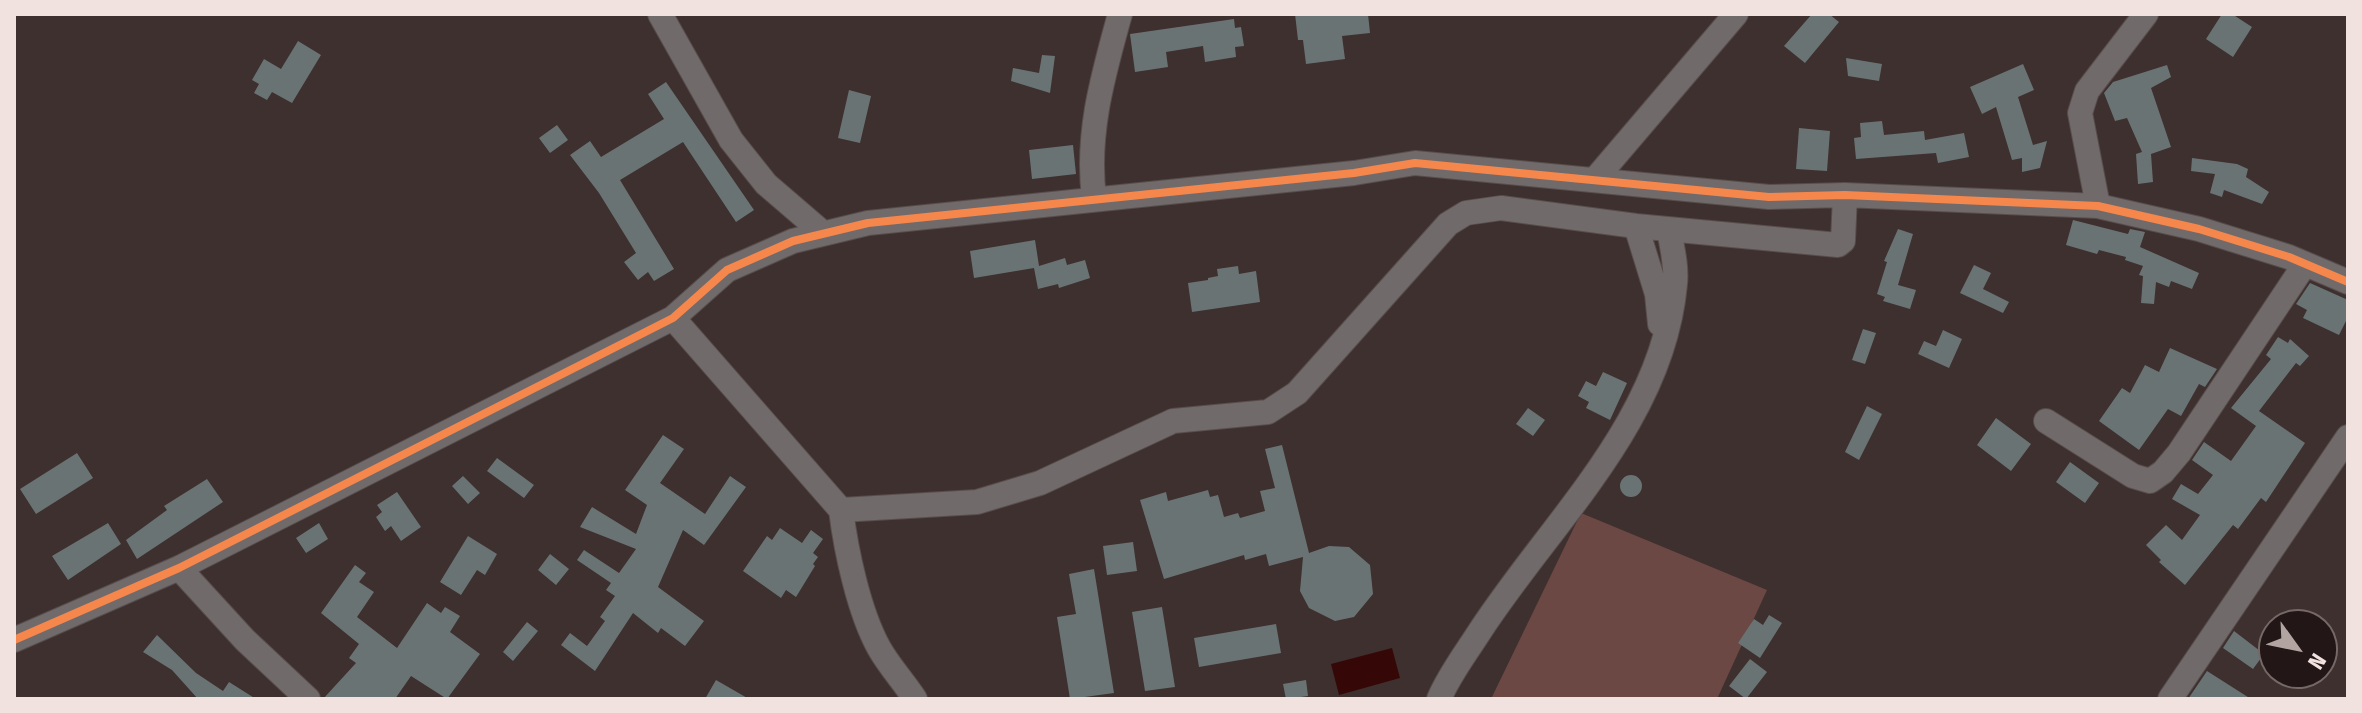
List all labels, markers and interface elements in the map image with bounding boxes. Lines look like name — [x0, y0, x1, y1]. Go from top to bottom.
north arrow — [2258, 609, 2338, 689]
text: N — [2302, 648, 2332, 674]

